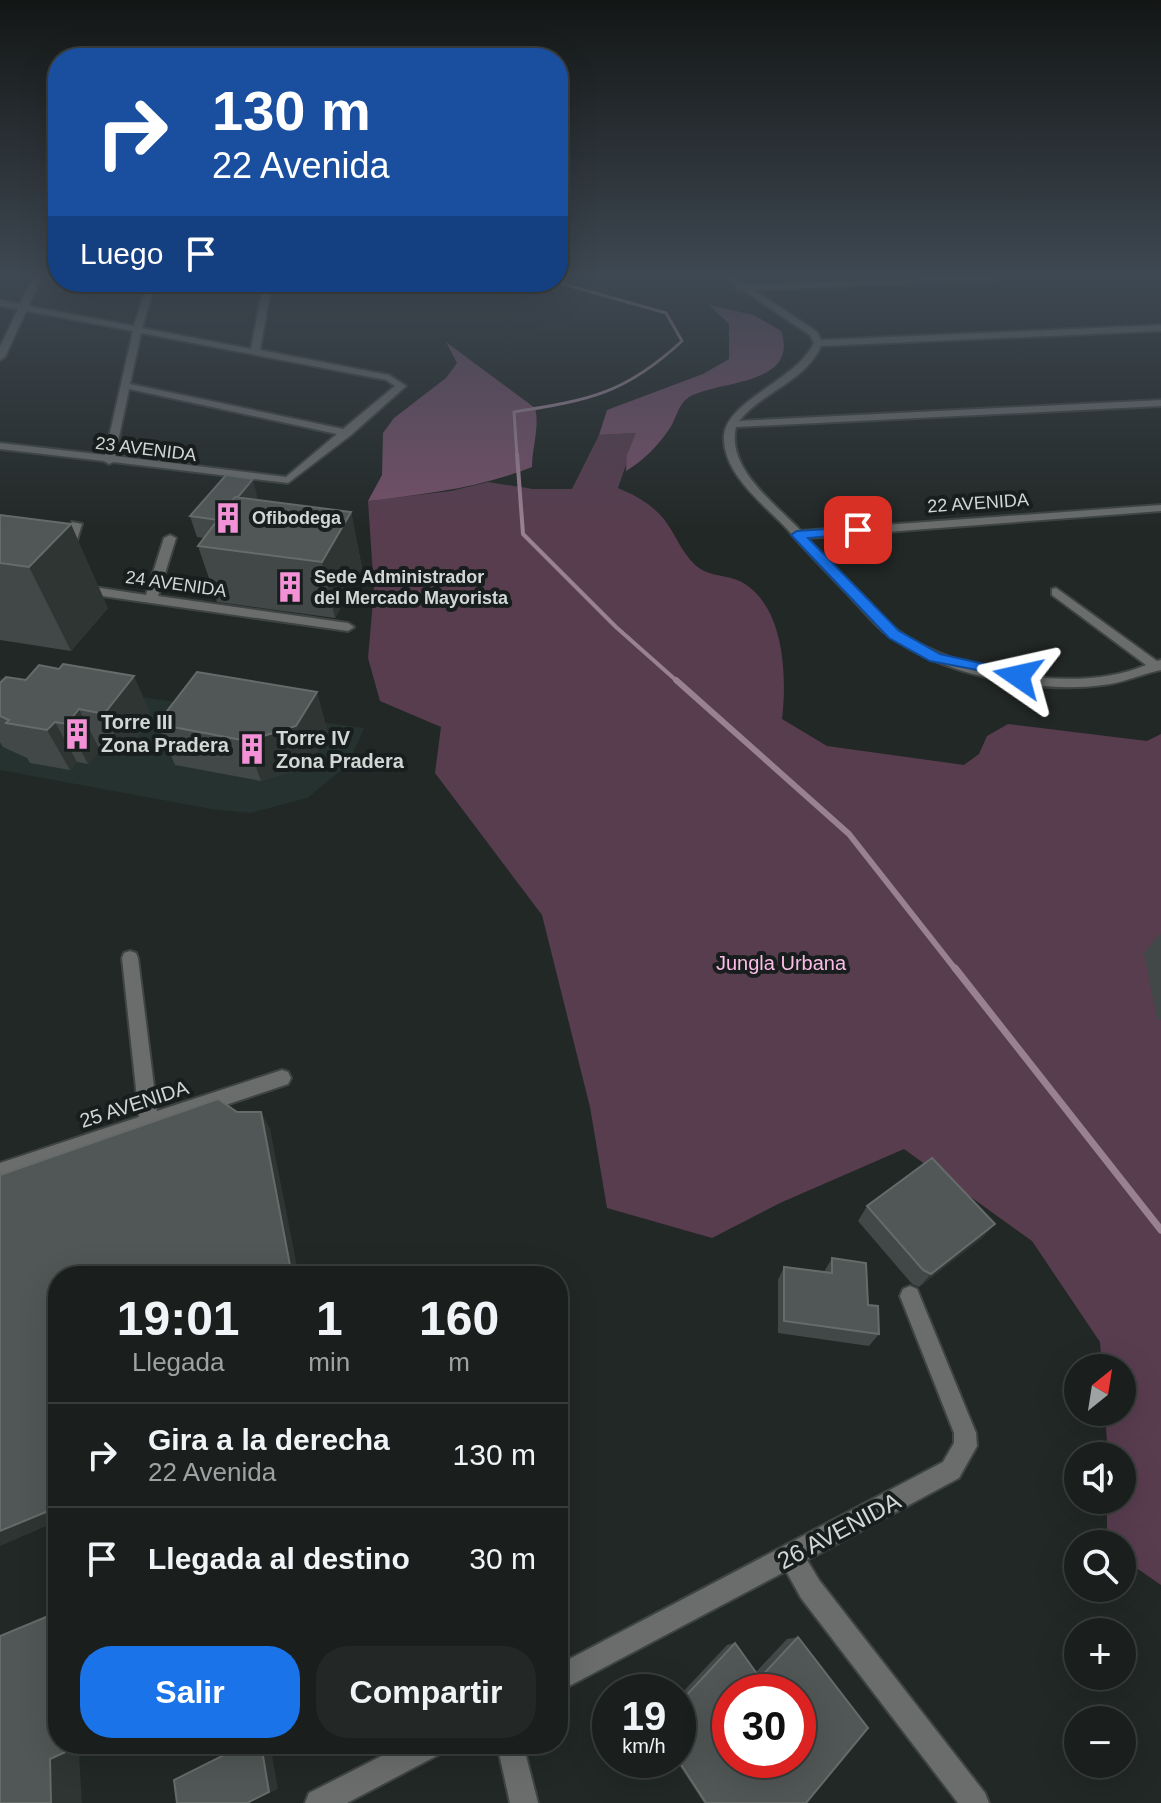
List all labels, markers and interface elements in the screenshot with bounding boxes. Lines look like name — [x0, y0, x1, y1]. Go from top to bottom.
text: 130 m — [212, 79, 371, 142]
icon: right — [80, 80, 184, 184]
text: 22 Avenida — [212, 145, 390, 186]
icon: arrive — [179, 232, 223, 276]
text: Luego — [80, 237, 163, 270]
street label: 23 AVENIDA — [94, 433, 198, 465]
street label: 22 AVENIDA — [927, 489, 1029, 517]
pin — [824, 496, 892, 564]
building icon: Ofibodega — [211, 501, 245, 535]
place label: Ofibodega — [252, 508, 342, 528]
icon: arrive — [836, 508, 880, 552]
street label: 24 AVENIDA — [124, 567, 228, 601]
place label: Sede Administrador del Mercado Mayorista — [314, 567, 509, 608]
building icon: Sede Administrador del Mercado Mayorista — [273, 570, 307, 604]
position arrow — [976, 634, 1060, 718]
place label: Torre III Zona Pradera — [101, 711, 230, 756]
building icon: Torre III Zona Pradera — [60, 717, 94, 751]
place label: Torre IV Zona Pradera — [276, 727, 405, 772]
building icon: Torre IV Zona Pradera — [235, 732, 269, 766]
park label: Jungla Urbana — [716, 952, 847, 974]
street label: 25 AVENIDA — [77, 1076, 192, 1132]
text: 19:01 — [117, 1292, 240, 1345]
text: 1 — [316, 1292, 343, 1345]
text: 160 — [419, 1292, 499, 1345]
text: Llegada — [132, 1347, 224, 1377]
text: min — [308, 1347, 350, 1377]
text: m — [448, 1347, 470, 1377]
north arrow — [1064, 1354, 1136, 1426]
map controls — [1064, 1354, 1136, 1778]
text: Gira a la derecha — [148, 1423, 390, 1456]
icon: right — [80, 1433, 124, 1477]
text: 130 m — [453, 1438, 536, 1471]
button: sound — [1064, 1442, 1136, 1514]
text: 22 Avenida — [148, 1457, 276, 1487]
street label: 26 AVENIDA — [773, 1487, 905, 1574]
button: search — [1064, 1530, 1136, 1602]
icon: arrive — [80, 1537, 124, 1581]
text: Llegada al destino — [148, 1542, 410, 1575]
text: 30 m — [469, 1542, 536, 1575]
button: + — [1064, 1618, 1136, 1690]
button: Salir — [80, 1646, 300, 1738]
button: Compartir — [316, 1646, 536, 1738]
speed limit sign: 30 — [712, 1674, 816, 1778]
text: 19 — [622, 1694, 666, 1738]
button: − — [1064, 1706, 1136, 1778]
text: km/h — [622, 1735, 666, 1757]

